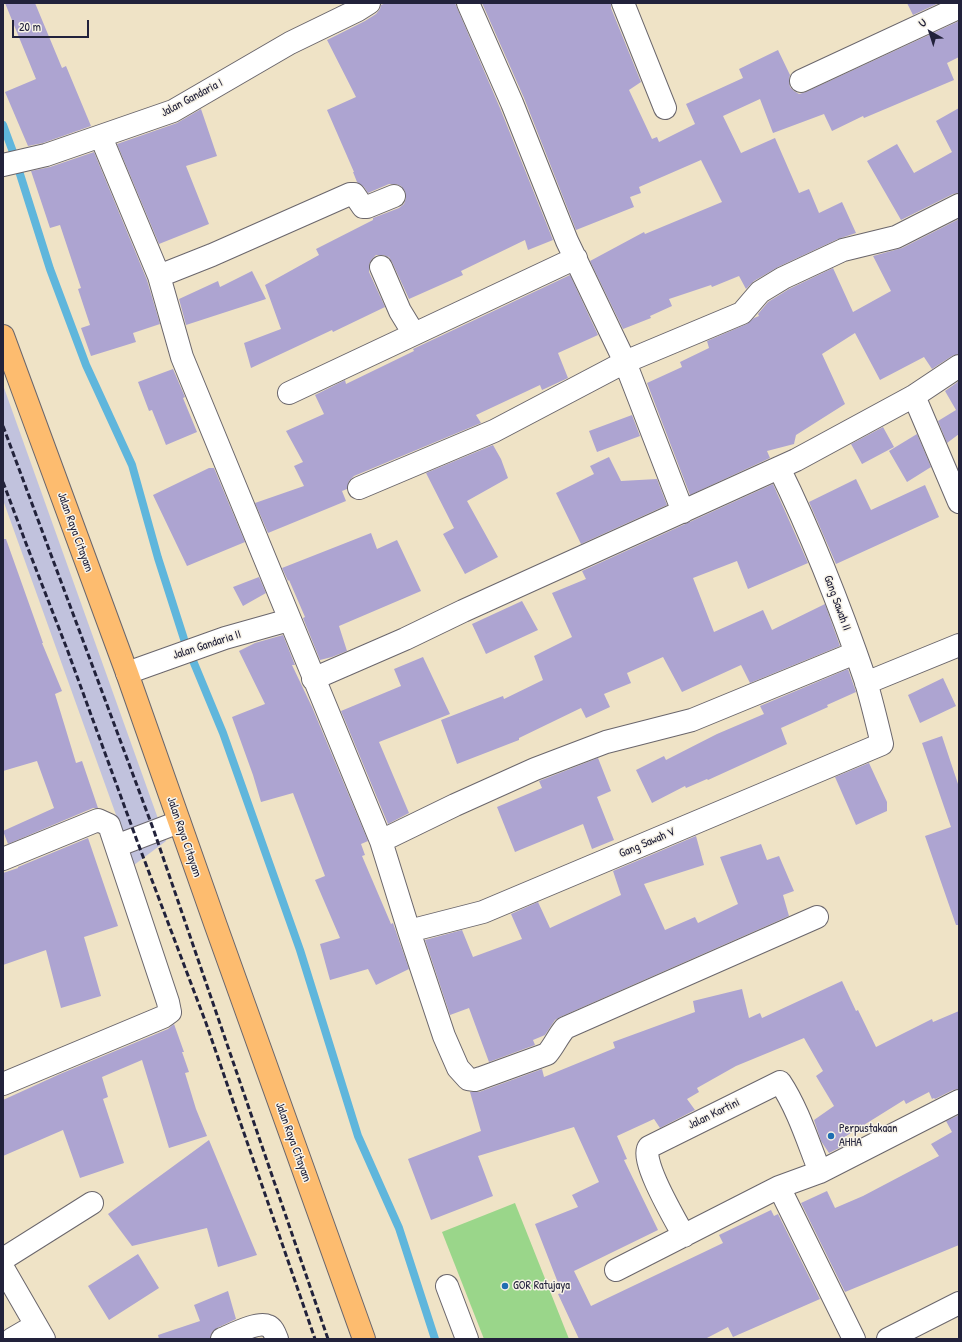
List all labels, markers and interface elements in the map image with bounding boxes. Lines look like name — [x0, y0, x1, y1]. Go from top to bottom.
scale bar — [14, 12, 91, 38]
north arrow — [910, 12, 950, 52]
text: U — [916, 15, 929, 30]
text: 20 m — [19, 18, 41, 35]
street label: Jalan Gandaria I — [159, 76, 225, 120]
street label: Jalan Raya Citayam — [54, 490, 96, 574]
street label: Gang Sawah II — [820, 573, 854, 633]
street label: Jalan Gandaria II — [171, 627, 243, 663]
street label: Jalan Raya Citayam — [164, 795, 204, 879]
street label: Gang Sawah V — [617, 825, 677, 861]
street label: Jalan Kartini — [686, 1095, 742, 1133]
street label: Jalan Raya Citayam — [272, 1100, 314, 1184]
place label: Perpustakaan AHHA — [839, 1122, 897, 1150]
marker: Perpustakaan AHHA — [826, 1131, 836, 1141]
place label: GOR Ratujaya — [513, 1279, 570, 1293]
marker: GOR Ratujaya — [500, 1281, 510, 1291]

